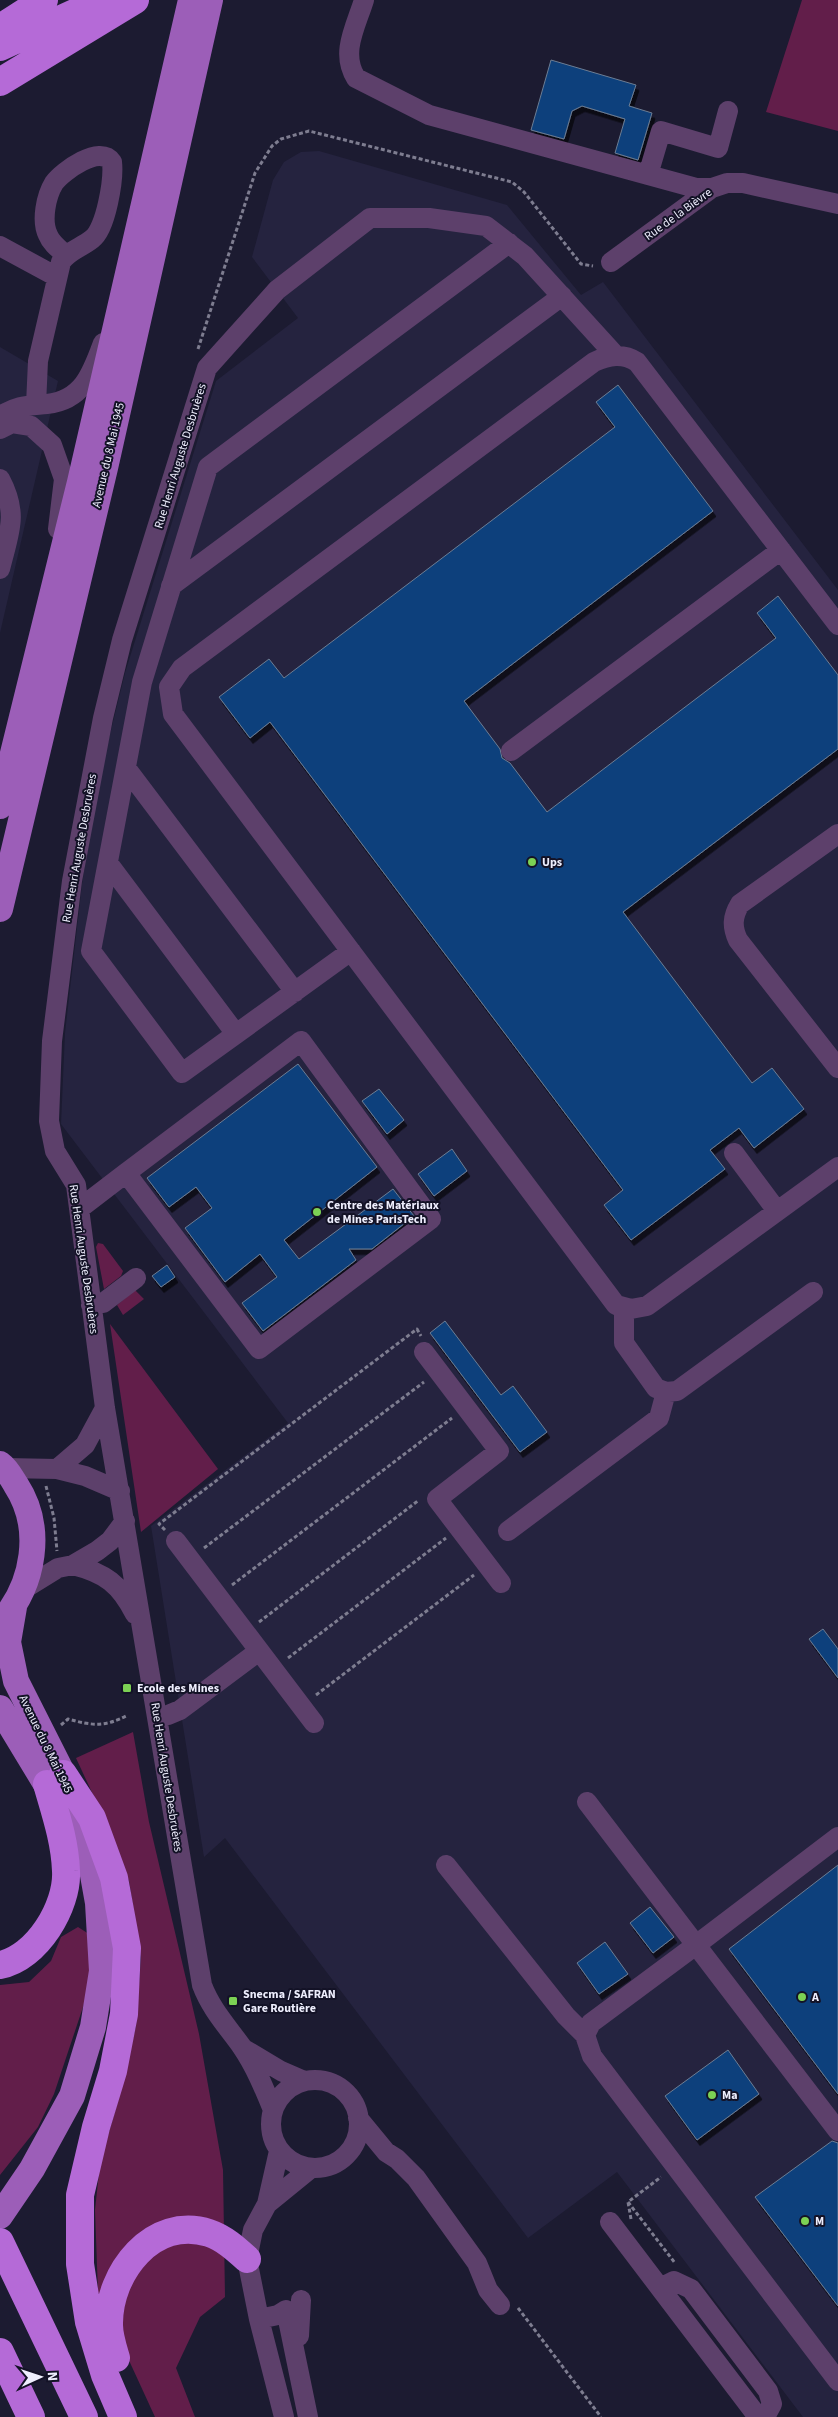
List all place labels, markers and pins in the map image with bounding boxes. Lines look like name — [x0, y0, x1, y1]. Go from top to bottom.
place label: Ups — [542, 854, 562, 871]
marker: Ups — [526, 856, 538, 868]
place label: Centre des Matériaux de Mines ParisTech — [327, 1197, 439, 1228]
marker: Centre des Matériaux de Mines ParisTech — [311, 1206, 323, 1218]
place label: Ecole des Mines — [137, 1680, 219, 1697]
marker: Ecole des Mines — [121, 1682, 133, 1694]
place label: Snecma / SAFRAN Gare Routière — [243, 1986, 336, 2017]
place label: A — [811, 1989, 819, 2006]
marker: A — [796, 1991, 808, 2003]
marker: Snecma / SAFRAN Gare Routière — [227, 1995, 239, 2007]
place label: Ma — [722, 2087, 737, 2104]
marker: Ma — [706, 2089, 718, 2101]
place label: M — [815, 2213, 824, 2230]
marker: M — [799, 2215, 811, 2227]

